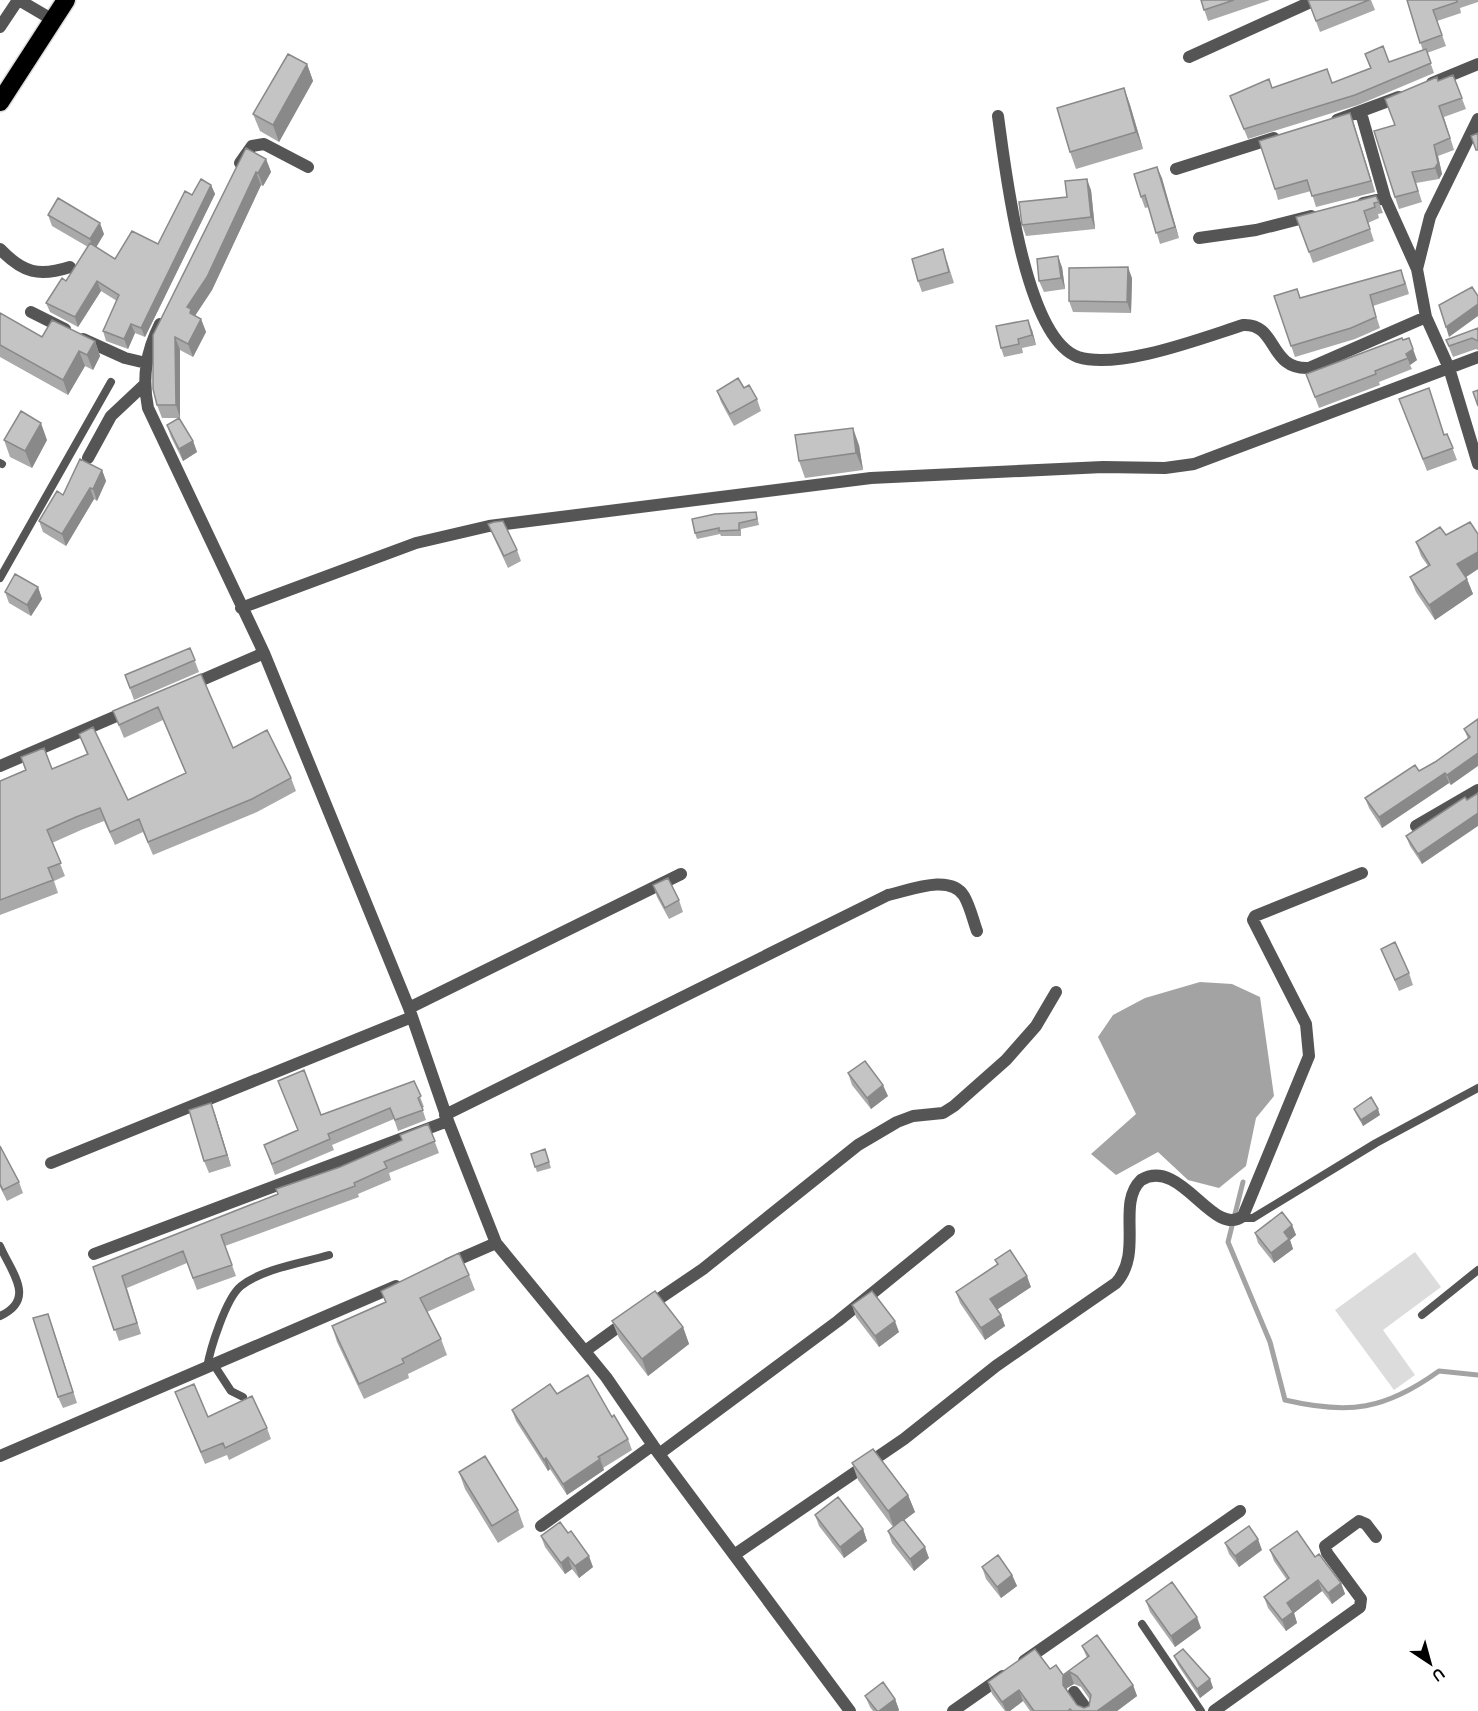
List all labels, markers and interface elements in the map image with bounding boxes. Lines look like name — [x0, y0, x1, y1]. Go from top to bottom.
north arrow — [1400, 1633, 1460, 1693]
text: U — [1428, 1664, 1449, 1687]

